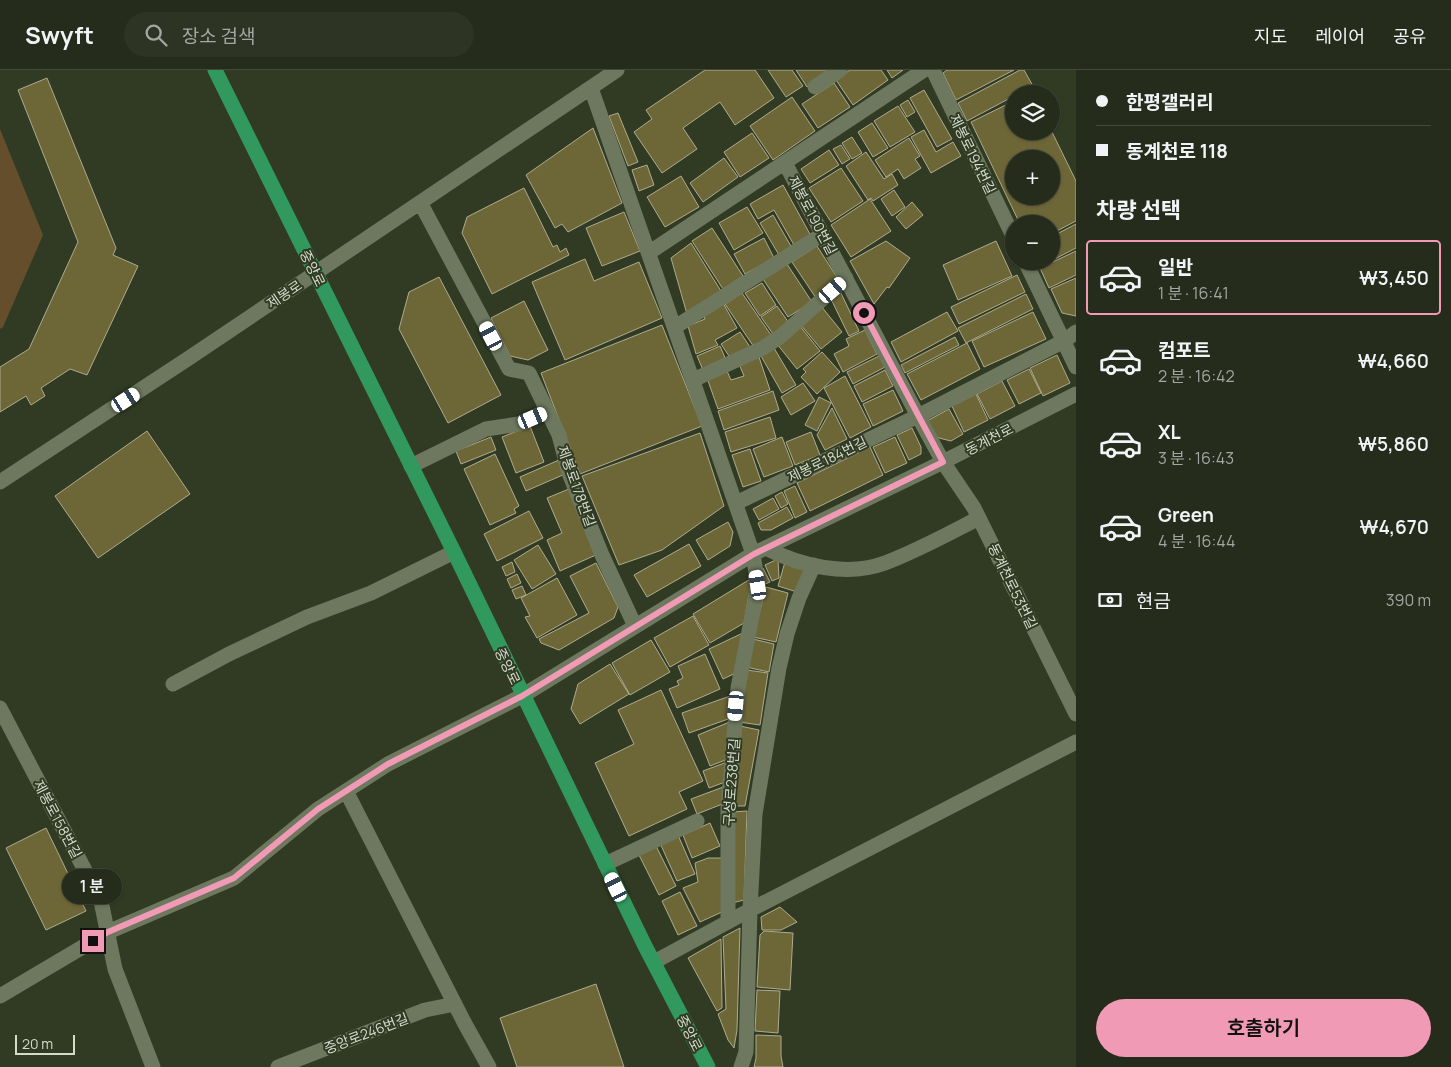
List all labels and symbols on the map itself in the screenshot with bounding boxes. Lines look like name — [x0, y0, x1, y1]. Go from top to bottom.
street label: 제봉로194번길 — [945, 111, 1001, 197]
street label: 제봉로190번길 — [784, 172, 842, 258]
street label: 중앙로 — [296, 246, 330, 290]
car — [816, 274, 849, 306]
street label: 제봉로 — [263, 275, 305, 313]
route start — [853, 302, 875, 324]
car — [477, 319, 504, 353]
car — [109, 386, 142, 414]
car — [516, 405, 549, 431]
street label: 동계천로 — [962, 419, 1016, 459]
street label: 제봉로184번길 — [784, 432, 870, 486]
street label: 제봉로178번길 — [554, 443, 600, 529]
street label: 동계천로53번길 — [984, 540, 1042, 632]
car — [748, 569, 767, 601]
street label: 중앙로 — [491, 644, 525, 688]
car — [727, 690, 744, 722]
street label: 구성로238번길 — [718, 737, 744, 827]
street label: 제봉로158번길 — [29, 777, 87, 861]
callout: 1 분 — [63, 868, 123, 904]
car — [602, 870, 629, 904]
route end — [82, 930, 104, 952]
street label: 중앙로246번길 — [321, 1008, 411, 1058]
street label: 중앙로 — [673, 1011, 707, 1055]
scale bar — [15, 1032, 75, 1055]

